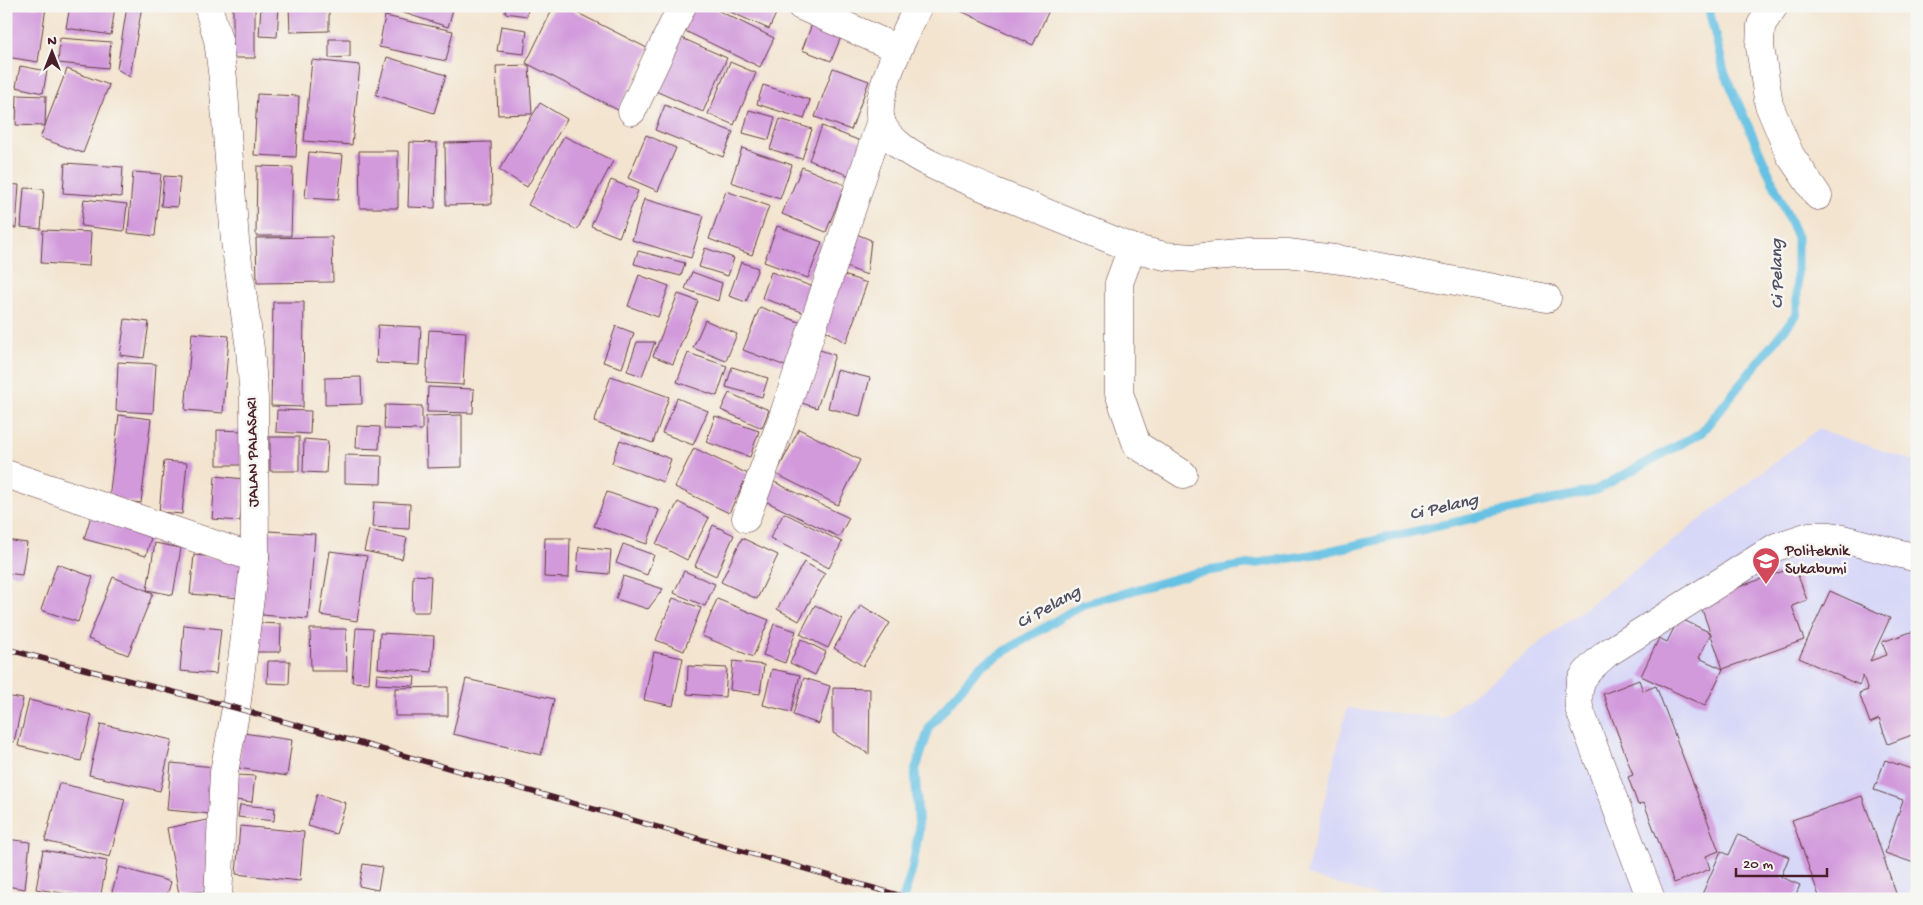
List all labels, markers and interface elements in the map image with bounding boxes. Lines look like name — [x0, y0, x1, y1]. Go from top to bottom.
north arrow — [28, 28, 78, 78]
text: N — [47, 33, 57, 50]
water label: Ci Pelang — [1767, 237, 1789, 309]
street label: JALAN PALASARI — [244, 397, 264, 507]
water label: Ci Pelang — [1408, 490, 1482, 526]
place label: Politeknik Sukabumi — [1784, 543, 1851, 580]
school or university icon: Politeknik Sukabumi — [1751, 546, 1781, 585]
water label: Ci Pelang — [1013, 581, 1086, 634]
scale bar — [1736, 845, 1827, 877]
text: 20 m — [1743, 856, 1773, 874]

